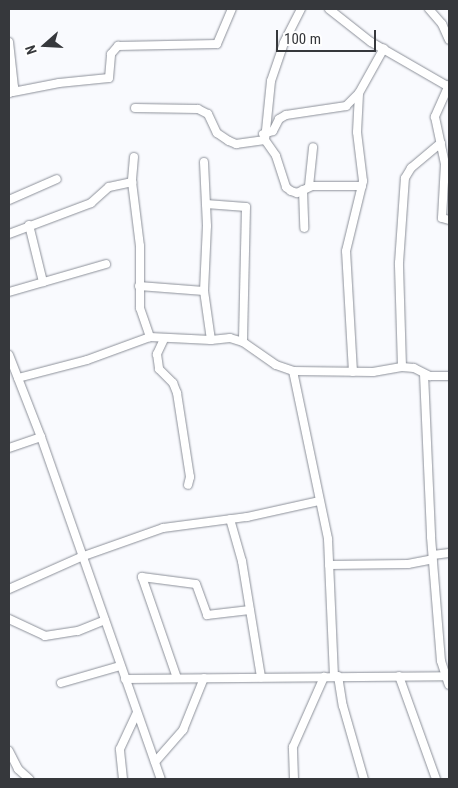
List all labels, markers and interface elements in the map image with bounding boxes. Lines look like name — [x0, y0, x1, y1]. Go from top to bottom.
north arrow — [20, 20, 70, 70]
scale bar — [278, 20, 378, 52]
text: 100 m — [284, 30, 321, 48]
text: N — [22, 43, 40, 57]

